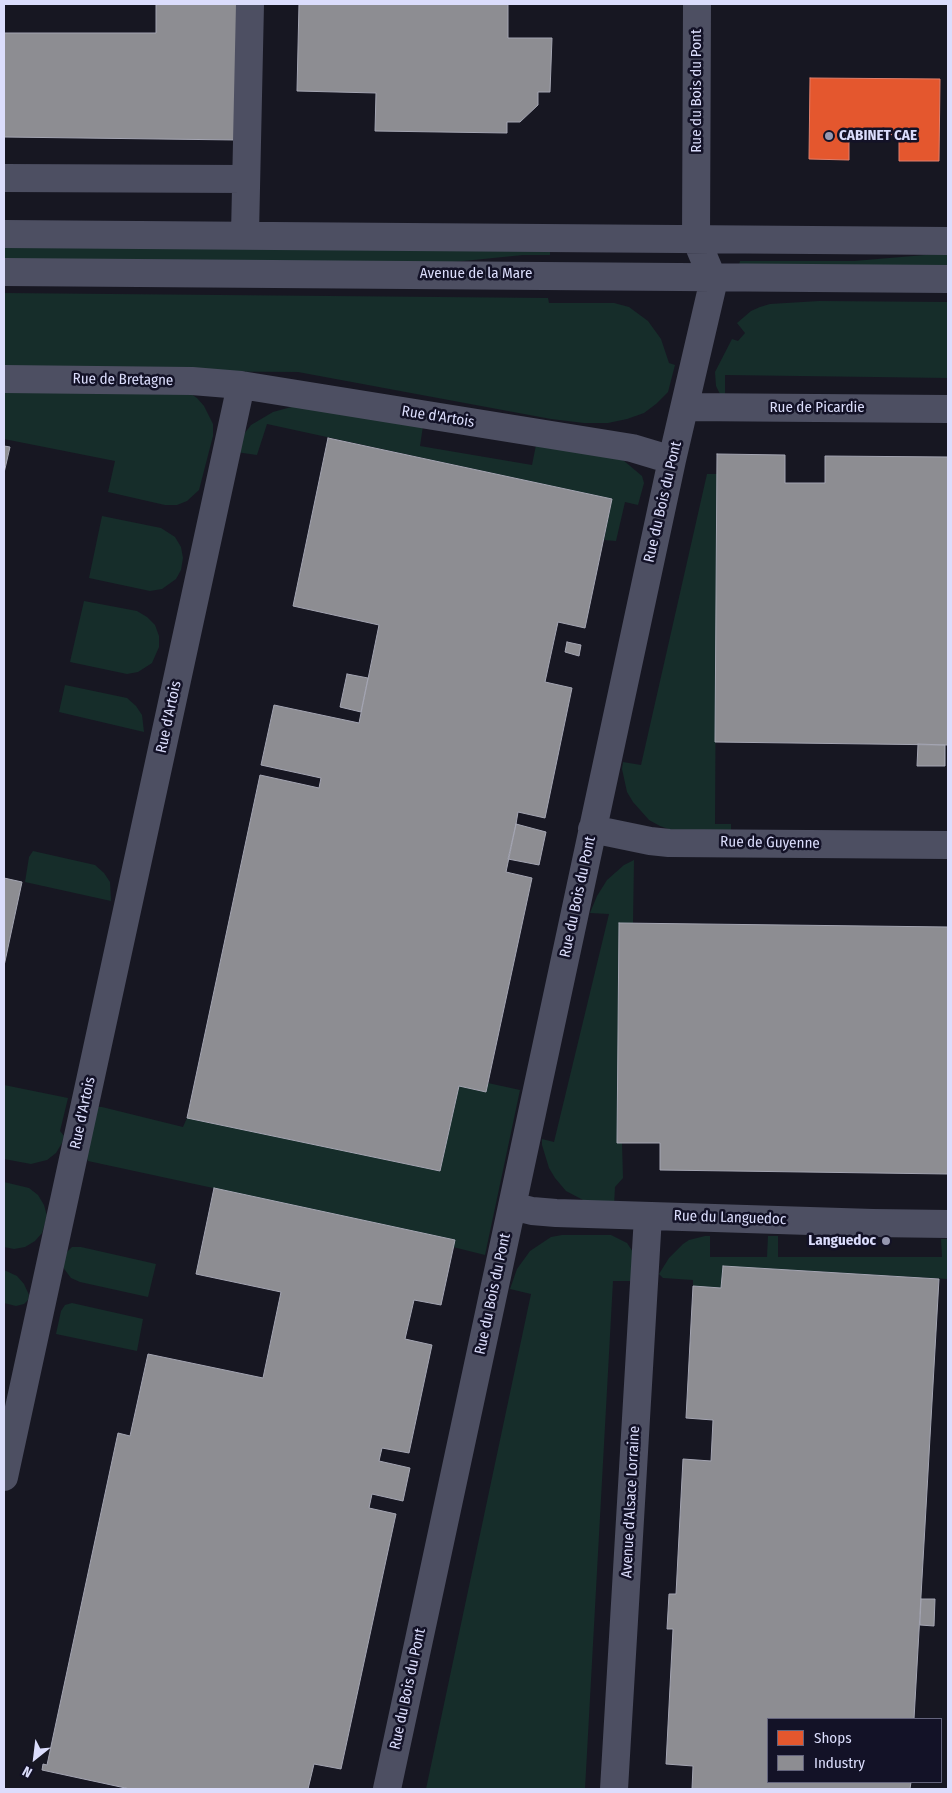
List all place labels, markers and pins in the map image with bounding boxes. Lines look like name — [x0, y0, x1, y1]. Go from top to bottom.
place label: CABINET CAE — [839, 127, 917, 145]
marker: CABINET CAE — [823, 130, 835, 142]
place label: Languedoc — [808, 1232, 876, 1250]
marker: Languedoc — [880, 1235, 892, 1247]

